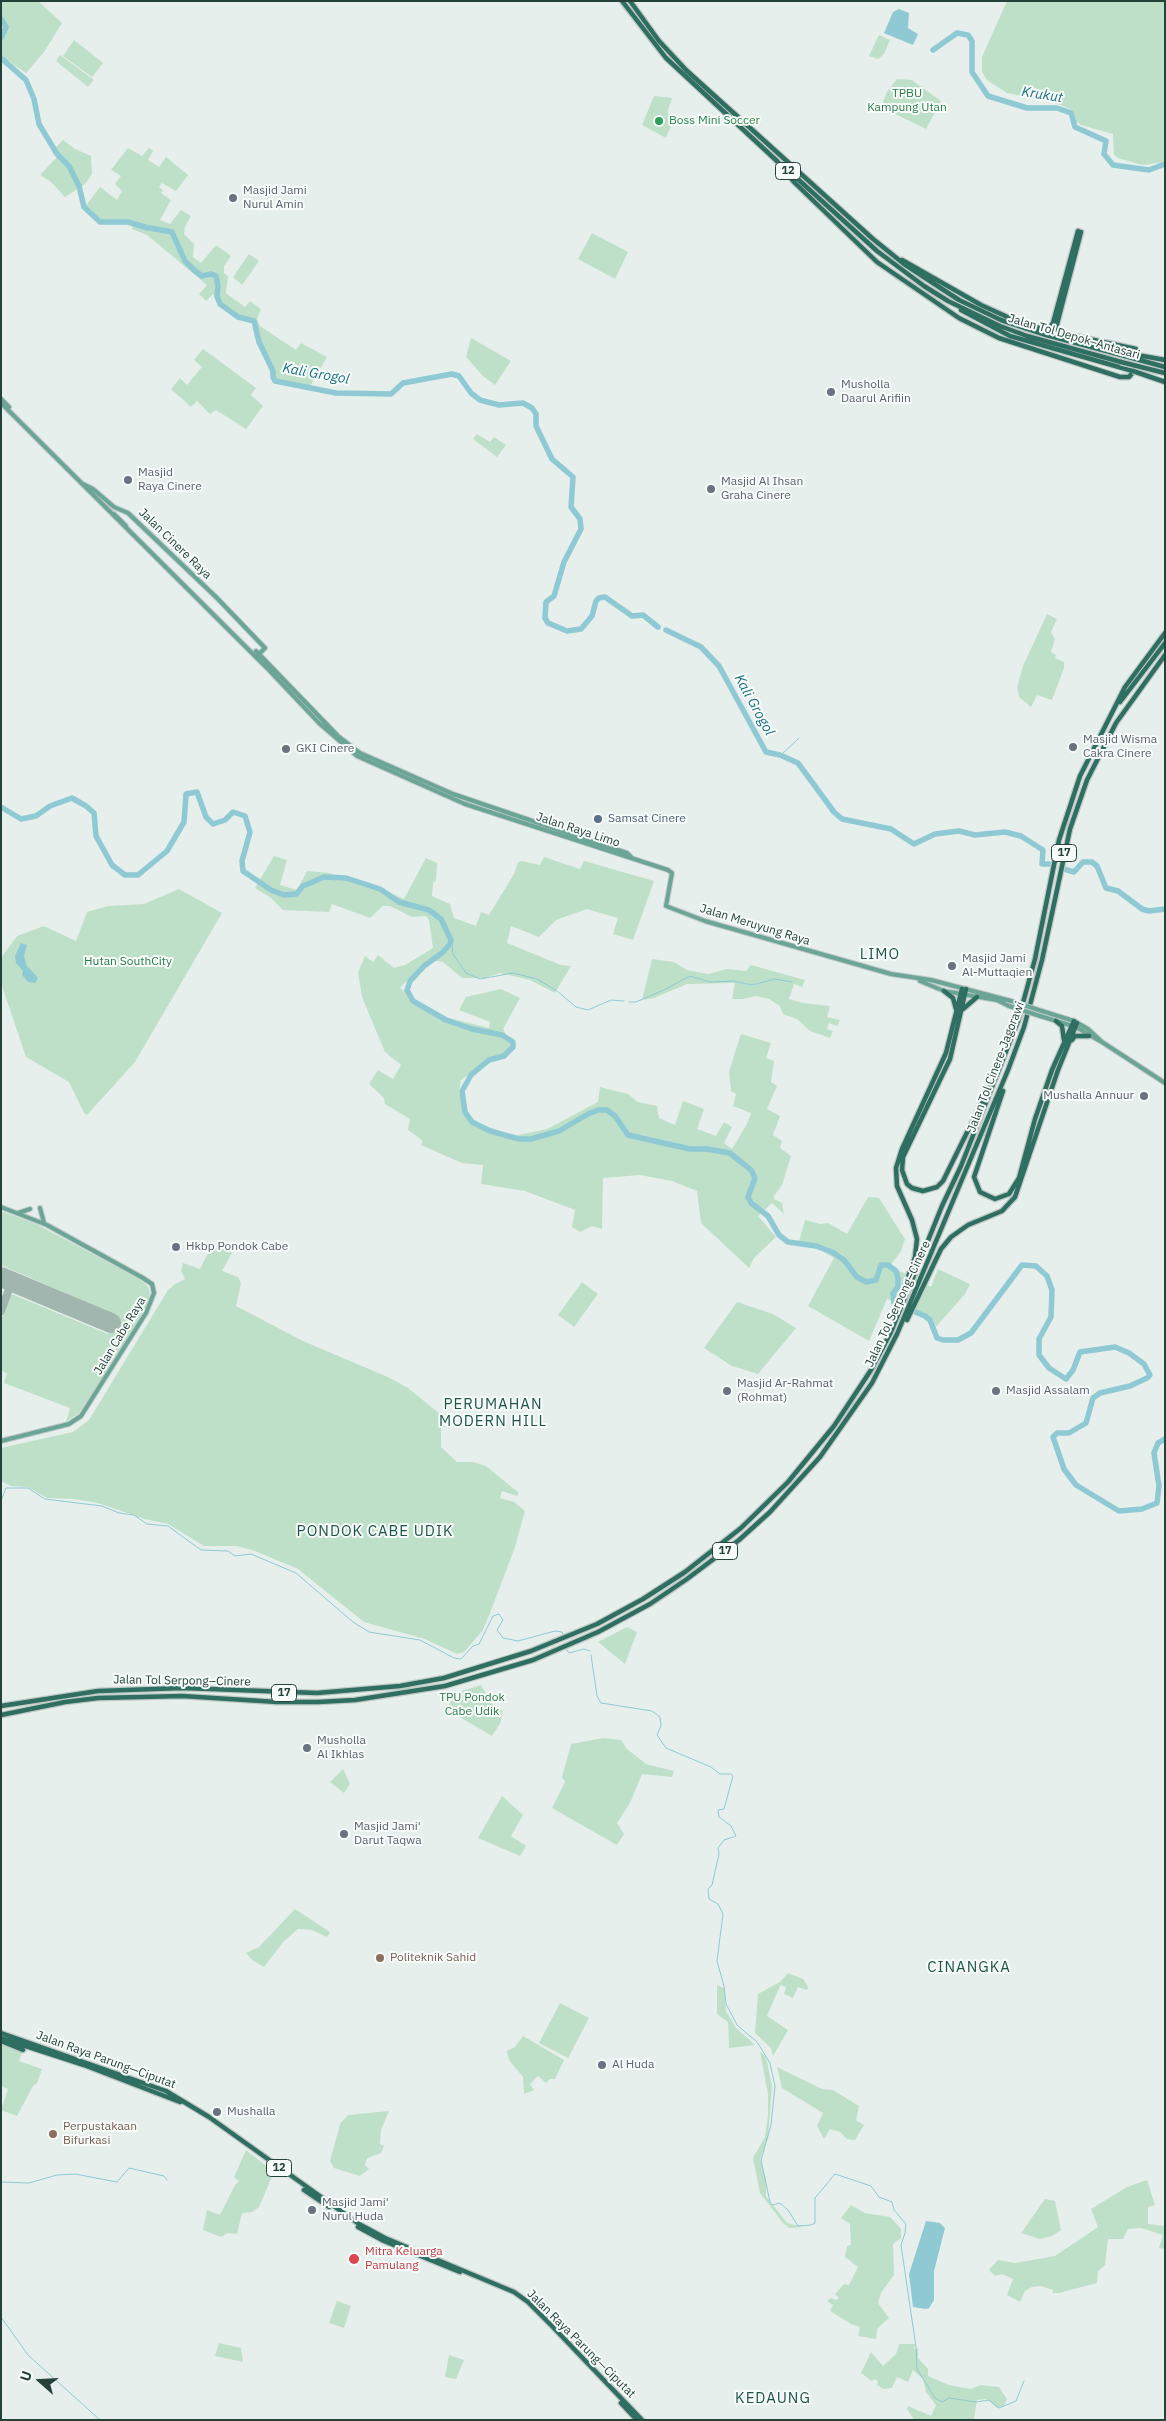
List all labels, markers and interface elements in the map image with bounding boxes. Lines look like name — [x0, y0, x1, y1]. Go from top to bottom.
water label: Krukut — [1020, 83, 1064, 107]
park label: TPBU Kampung Utan — [867, 87, 947, 115]
place label: Boss Mini Soccer — [669, 114, 760, 128]
marker: Boss Mini Soccer — [653, 115, 665, 127]
road number: 12 — [776, 162, 800, 180]
place label: Masjid Jami Nurul Amin — [243, 184, 307, 212]
marker: Masjid Jami Nurul Amin — [227, 192, 239, 204]
street label: Jalan Tol Depok–Antasari — [1006, 311, 1142, 363]
water label: Kali Grogol — [281, 360, 351, 388]
place label: Musholla Daarul Arifiin — [841, 378, 911, 406]
marker: Musholla Daarul Arifiin — [825, 386, 837, 398]
place label: Masjid Raya Cinere — [138, 466, 202, 494]
marker: Masjid Raya Cinere — [122, 474, 134, 486]
place label: Masjid Al Ihsan Graha Cinere — [721, 475, 803, 503]
marker: Masjid Al Ihsan Graha Cinere — [705, 483, 717, 495]
street label: Jalan Cinere Raya — [136, 506, 214, 582]
water label: Kali Grogol — [730, 671, 778, 739]
place label: Masjid Wisma Cakra Cinere — [1083, 733, 1157, 761]
marker: Masjid Wisma Cakra Cinere — [1067, 741, 1079, 753]
place label: GKI Cinere — [296, 742, 354, 756]
marker: GKI Cinere — [280, 743, 292, 755]
street label: Jalan Raya Limo — [534, 810, 622, 850]
place label: Samsat Cinere — [608, 812, 686, 826]
marker: Samsat Cinere — [592, 813, 604, 825]
road number: 17 — [1052, 844, 1076, 861]
street label: Jalan Meruyung Raya — [698, 901, 812, 949]
district label: LIMO — [859, 946, 901, 964]
place label: Masjid Jami Al-Muttaqien — [962, 952, 1032, 980]
park label: Hutan SouthCity — [84, 955, 172, 969]
marker: Masjid Jami Al-Muttaqien — [946, 960, 958, 972]
street label: Jalan Tol Cinere-Jagorawi — [964, 1000, 1028, 1134]
place label: Mushalla Annuur — [1043, 1089, 1134, 1103]
marker: Mushalla Annuur — [1138, 1090, 1150, 1102]
street label: Jalan Tol Serpong–Cinere — [862, 1239, 934, 1369]
place label: Hkbp Pondok Cabe — [186, 1240, 288, 1254]
marker: Hkbp Pondok Cabe — [170, 1241, 182, 1253]
street label: Jalan Cabe Raya — [91, 1294, 149, 1378]
place label: Masjid Ar-Rahmat (Rohmat) — [737, 1377, 833, 1405]
place label: Masjid Assalam — [1006, 1384, 1090, 1398]
marker: Masjid Ar-Rahmat (Rohmat) — [721, 1385, 733, 1397]
marker: Masjid Assalam — [990, 1385, 1002, 1397]
district label: PERUMAHAN MODERN HILL — [438, 1396, 548, 1431]
district label: PONDOK CABE UDIK — [295, 1523, 455, 1541]
road number: 17 — [712, 1542, 738, 1560]
street label: Jalan Tol Serpong–Cinere — [113, 1673, 251, 1689]
road number: 17 — [272, 1685, 296, 1702]
park label: TPU Pondok Cabe Udik — [439, 1691, 505, 1719]
place label: Musholla Al Ikhlas — [317, 1734, 366, 1762]
marker: Musholla Al Ikhlas — [301, 1742, 313, 1754]
place label: Masjid Jami' Darut Taqwa — [354, 1820, 422, 1848]
marker: Masjid Jami' Darut Taqwa — [338, 1828, 350, 1840]
place label: Politeknik Sahid — [390, 1951, 476, 1965]
marker: Politeknik Sahid — [374, 1952, 386, 1964]
district label: CINANGKA — [926, 1959, 1012, 1977]
street label: Jalan Raya Parung—Ciputat — [34, 2028, 178, 2092]
place label: Al Huda — [612, 2058, 654, 2072]
marker: Al Huda — [596, 2059, 608, 2071]
place label: Mushalla — [227, 2105, 276, 2119]
marker: Mushalla — [211, 2106, 223, 2118]
place label: Perpustakaan Bifurkasi — [63, 2120, 137, 2148]
marker: Perpustakaan Bifurkasi — [47, 2128, 59, 2140]
road number: 12 — [266, 2160, 292, 2176]
place label: Masjid Jami' Nurul Huda — [322, 2196, 389, 2224]
marker: Masjid Jami' Nurul Huda — [306, 2204, 318, 2216]
place label: Mitra Keluarga Pamulang — [365, 2245, 443, 2273]
marker: Mitra Keluarga Pamulang — [347, 2252, 361, 2266]
street label: Jalan Raya Parung—Ciputat — [524, 2287, 638, 2401]
north arrow — [15, 2356, 65, 2406]
text: U — [16, 2369, 36, 2384]
district label: KEDAUNG — [734, 2390, 812, 2408]

